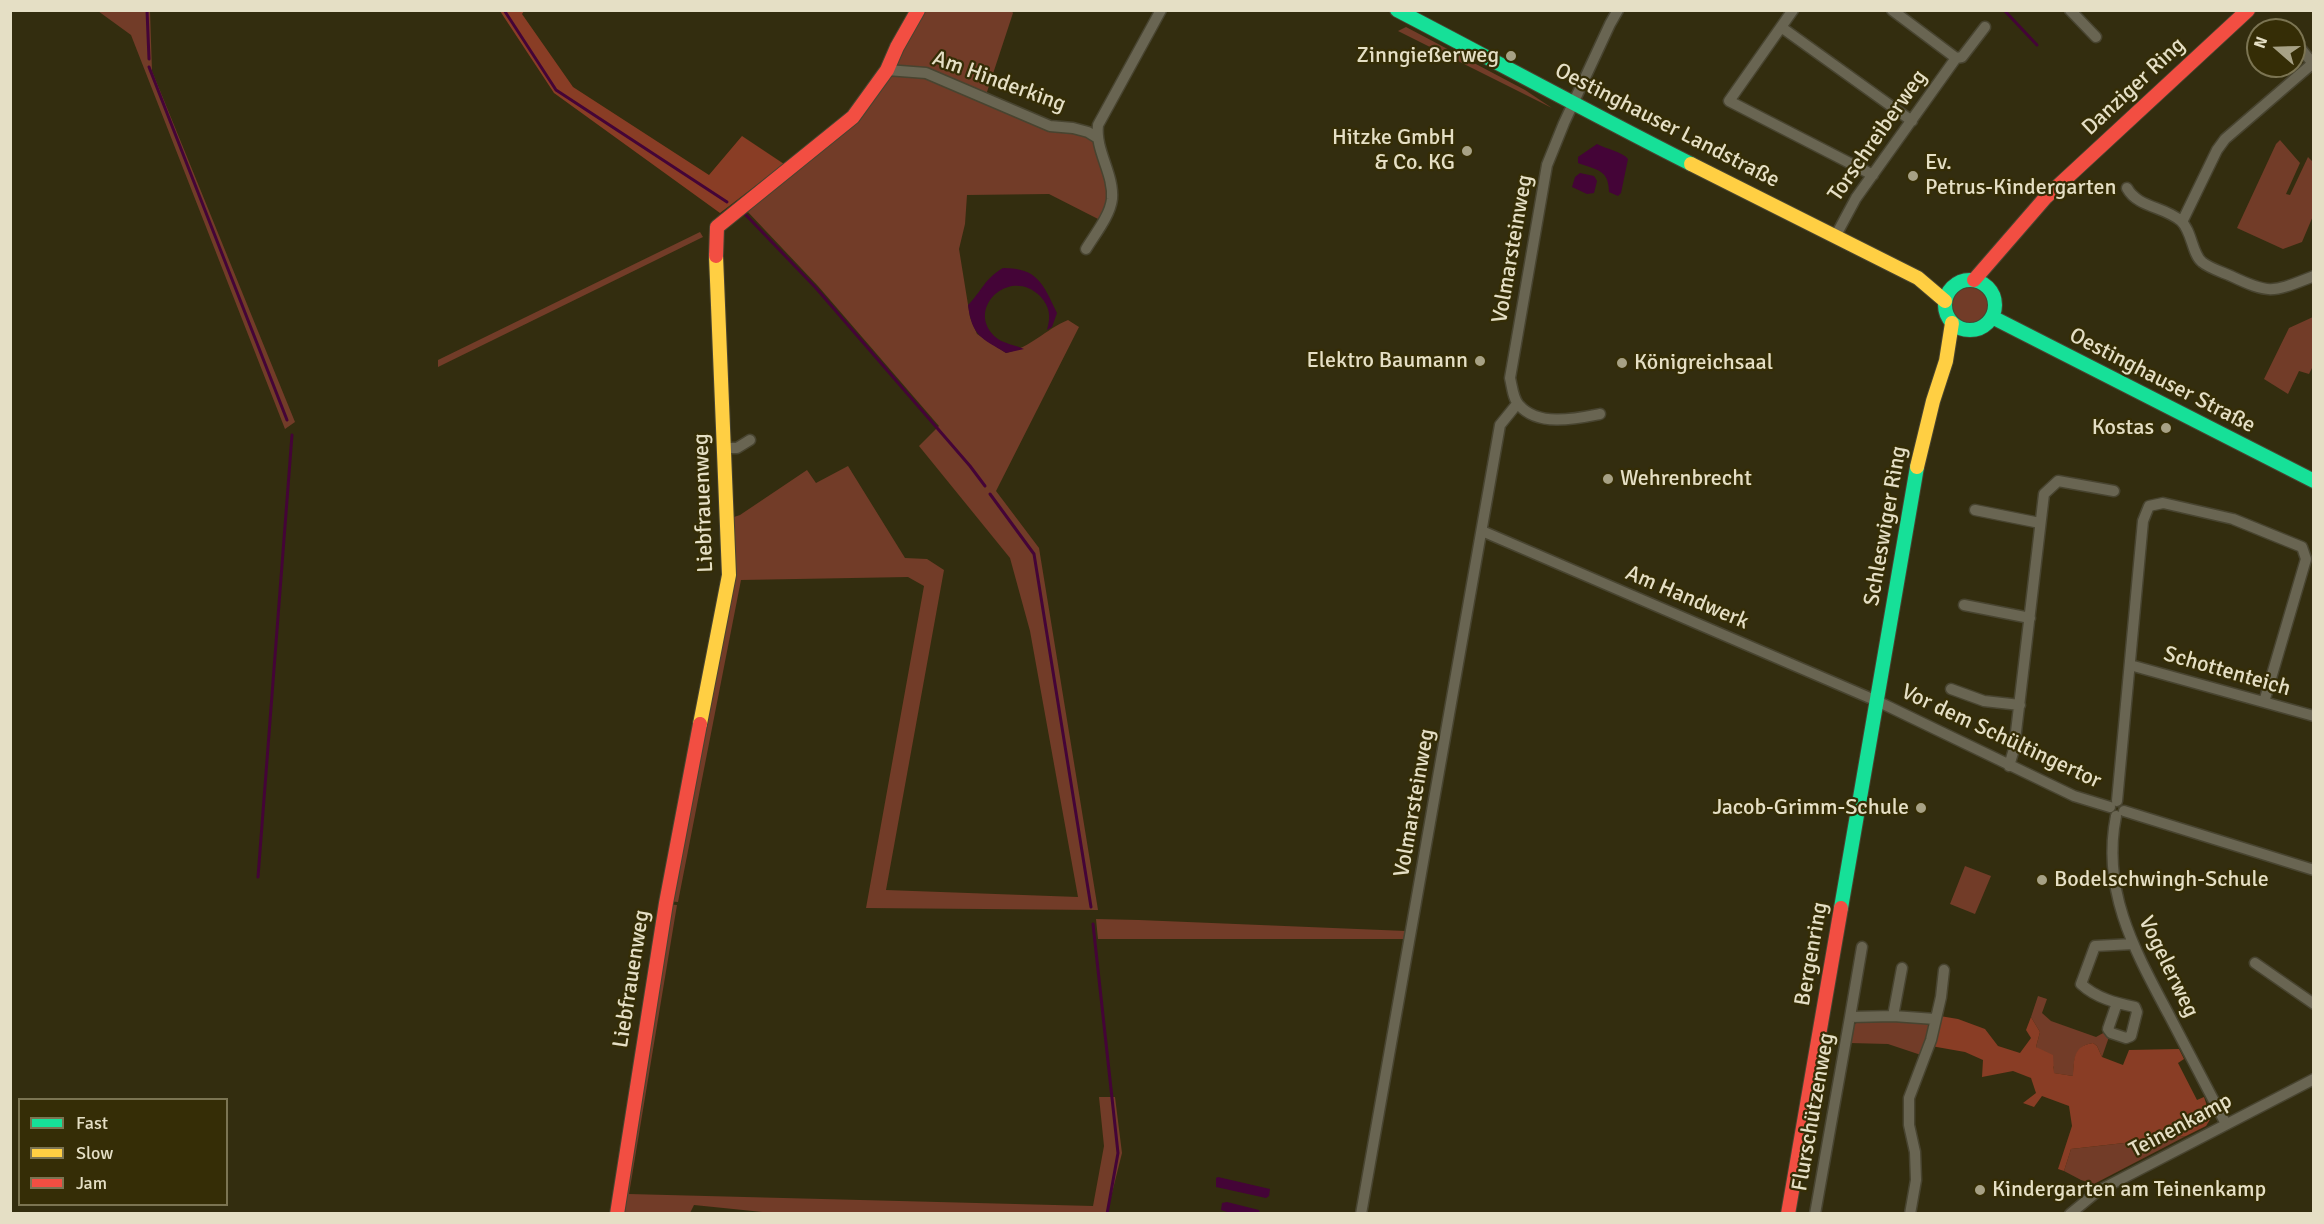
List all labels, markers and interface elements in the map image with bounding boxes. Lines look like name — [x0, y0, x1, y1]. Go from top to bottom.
north arrow — [2246, 18, 2306, 78]
street label: Danziger Ring — [2077, 33, 2191, 141]
text: N — [2250, 34, 2272, 51]
place label: Zinngießerweg — [1357, 43, 1499, 69]
street label: Am Hinderking — [929, 46, 1069, 118]
marker: Zinngießerweg — [1504, 49, 1518, 63]
street label: Oestinghauser Landstraße — [1550, 58, 1784, 194]
street label: Torschreiberweg — [1823, 65, 1933, 207]
place label: Hitzke GmbH & Co. KG — [1332, 125, 1455, 176]
marker: Hitzke GmbH & Co. KG — [1460, 144, 1474, 158]
place label: Ev. Petrus-Kindergarten — [1925, 150, 2117, 202]
marker: Ev. Petrus-Kindergarten — [1906, 169, 1920, 183]
street label: Volmarsteinweg — [1487, 173, 1539, 325]
street label: Oestinghauser Straße — [2065, 323, 2259, 439]
place label: Elektro Baumann — [1306, 348, 1468, 374]
place label: Königreichsaal — [1634, 350, 1773, 376]
marker: Elektro Baumann — [1473, 354, 1487, 368]
marker: Königreichsaal — [1615, 356, 1629, 370]
place label: Kostas — [2092, 415, 2154, 441]
marker: Kostas — [2159, 421, 2173, 435]
street label: Liebfrauenweg — [688, 433, 720, 573]
street label: Schleswiger Ring — [1859, 444, 1913, 608]
place label: Wehrenbrecht — [1620, 466, 1752, 492]
marker: Wehrenbrecht — [1601, 472, 1615, 486]
street label: Am Handwerk — [1621, 560, 1753, 636]
street label: Schottenteich — [2160, 641, 2294, 703]
street label: Vor dem Schültingertor — [1897, 679, 2105, 795]
street label: Volmarsteinweg — [1389, 727, 1441, 879]
place label: Jacob-Grimm-Schule — [1712, 795, 1909, 821]
marker: Jacob-Grimm-Schule — [1914, 801, 1928, 815]
place label: Bodelschwingh-Schule — [2054, 867, 2269, 893]
marker: Bodelschwingh-Schule — [2035, 873, 2049, 887]
street label: Bergenring — [1790, 900, 1834, 1008]
street label: Liebfrauenweg — [608, 908, 656, 1050]
street label: Vogelerweg — [2132, 912, 2204, 1022]
street label: Flurschützenweg — [1787, 1031, 1841, 1193]
street label: Teinenkamp — [2125, 1088, 2237, 1164]
legend — [18, 1098, 228, 1206]
text: Fast — [76, 1112, 108, 1134]
text: Slow — [76, 1142, 113, 1164]
text: Jam — [76, 1172, 107, 1194]
place label: Kindergarten am Teinenkamp — [1992, 1177, 2266, 1203]
marker: Kindergarten am Teinenkamp — [1973, 1183, 1987, 1197]

